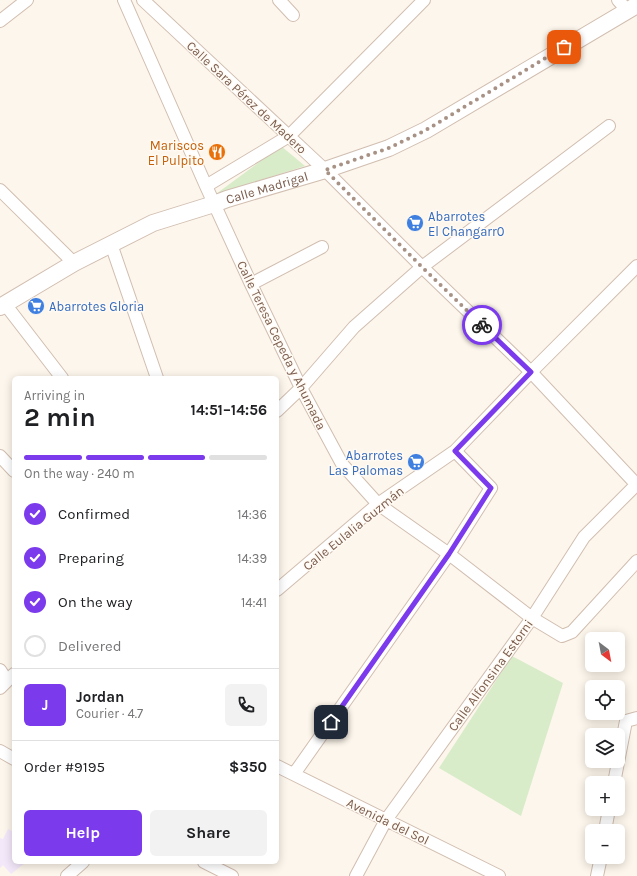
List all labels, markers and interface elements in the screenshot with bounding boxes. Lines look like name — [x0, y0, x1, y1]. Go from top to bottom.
pin — [547, 30, 581, 64]
icon: bag — [553, 36, 575, 58]
street label: Calle Sara Pérez de Madero — [184, 38, 310, 157]
place label: Mariscos El Pulpito — [148, 138, 204, 168]
restaurant icon: Mariscos El Pulpito — [207, 142, 227, 162]
street label: Calle Madrigal — [224, 168, 310, 207]
place label: Abarrotes El Changarr0 — [428, 209, 505, 239]
supermarket icon: Abarrotes El Changarr0 — [405, 213, 425, 233]
street label: Calle Teresa Cepeda y Ahumada — [234, 258, 329, 432]
supermarket icon: Abarrotes Gloria — [26, 296, 46, 316]
place label: Abarrotes Gloria — [49, 299, 144, 314]
courier — [462, 305, 502, 345]
icon: bike — [471, 314, 493, 336]
text: Arriving in — [24, 388, 85, 403]
text: 14:51–14:56 — [191, 401, 267, 419]
text: 2 min — [24, 402, 96, 433]
place label: Abarrotes Las Palomas — [329, 448, 403, 478]
supermarket icon: Abarrotes Las Palomas — [406, 452, 426, 472]
text: On the way · 240 m — [24, 466, 135, 481]
street label: Calle Eulalia Guzmán — [300, 483, 407, 574]
icon: check — [24, 503, 46, 525]
text: Confirmed — [58, 505, 130, 523]
text: 14:36 — [237, 507, 267, 522]
icon: check — [24, 547, 46, 569]
text: Preparing — [58, 549, 124, 567]
text: 14:39 — [237, 551, 267, 566]
icon: check — [24, 591, 46, 613]
text: On the way — [58, 593, 132, 611]
text: 14:41 — [241, 595, 267, 610]
street label: Calle Alfonsina Estorni — [445, 617, 536, 734]
north arrow — [585, 632, 625, 672]
map controls — [585, 632, 625, 864]
text: Delivered — [58, 637, 122, 655]
button: locate — [585, 680, 625, 720]
button: phone — [225, 684, 267, 726]
text: Jordan — [76, 688, 124, 706]
text: J — [42, 696, 48, 714]
pin — [314, 705, 348, 739]
text: Courier · 4.7 — [76, 706, 143, 721]
icon: home — [320, 711, 342, 733]
button: layers — [585, 728, 625, 768]
text: Order #9195 — [24, 758, 105, 776]
text: $350 — [229, 758, 267, 776]
button: + — [585, 776, 625, 816]
street label: Avenida del Sol — [344, 795, 431, 848]
button: Help — [24, 810, 142, 856]
button: Share — [150, 810, 267, 856]
button: − — [585, 824, 625, 864]

